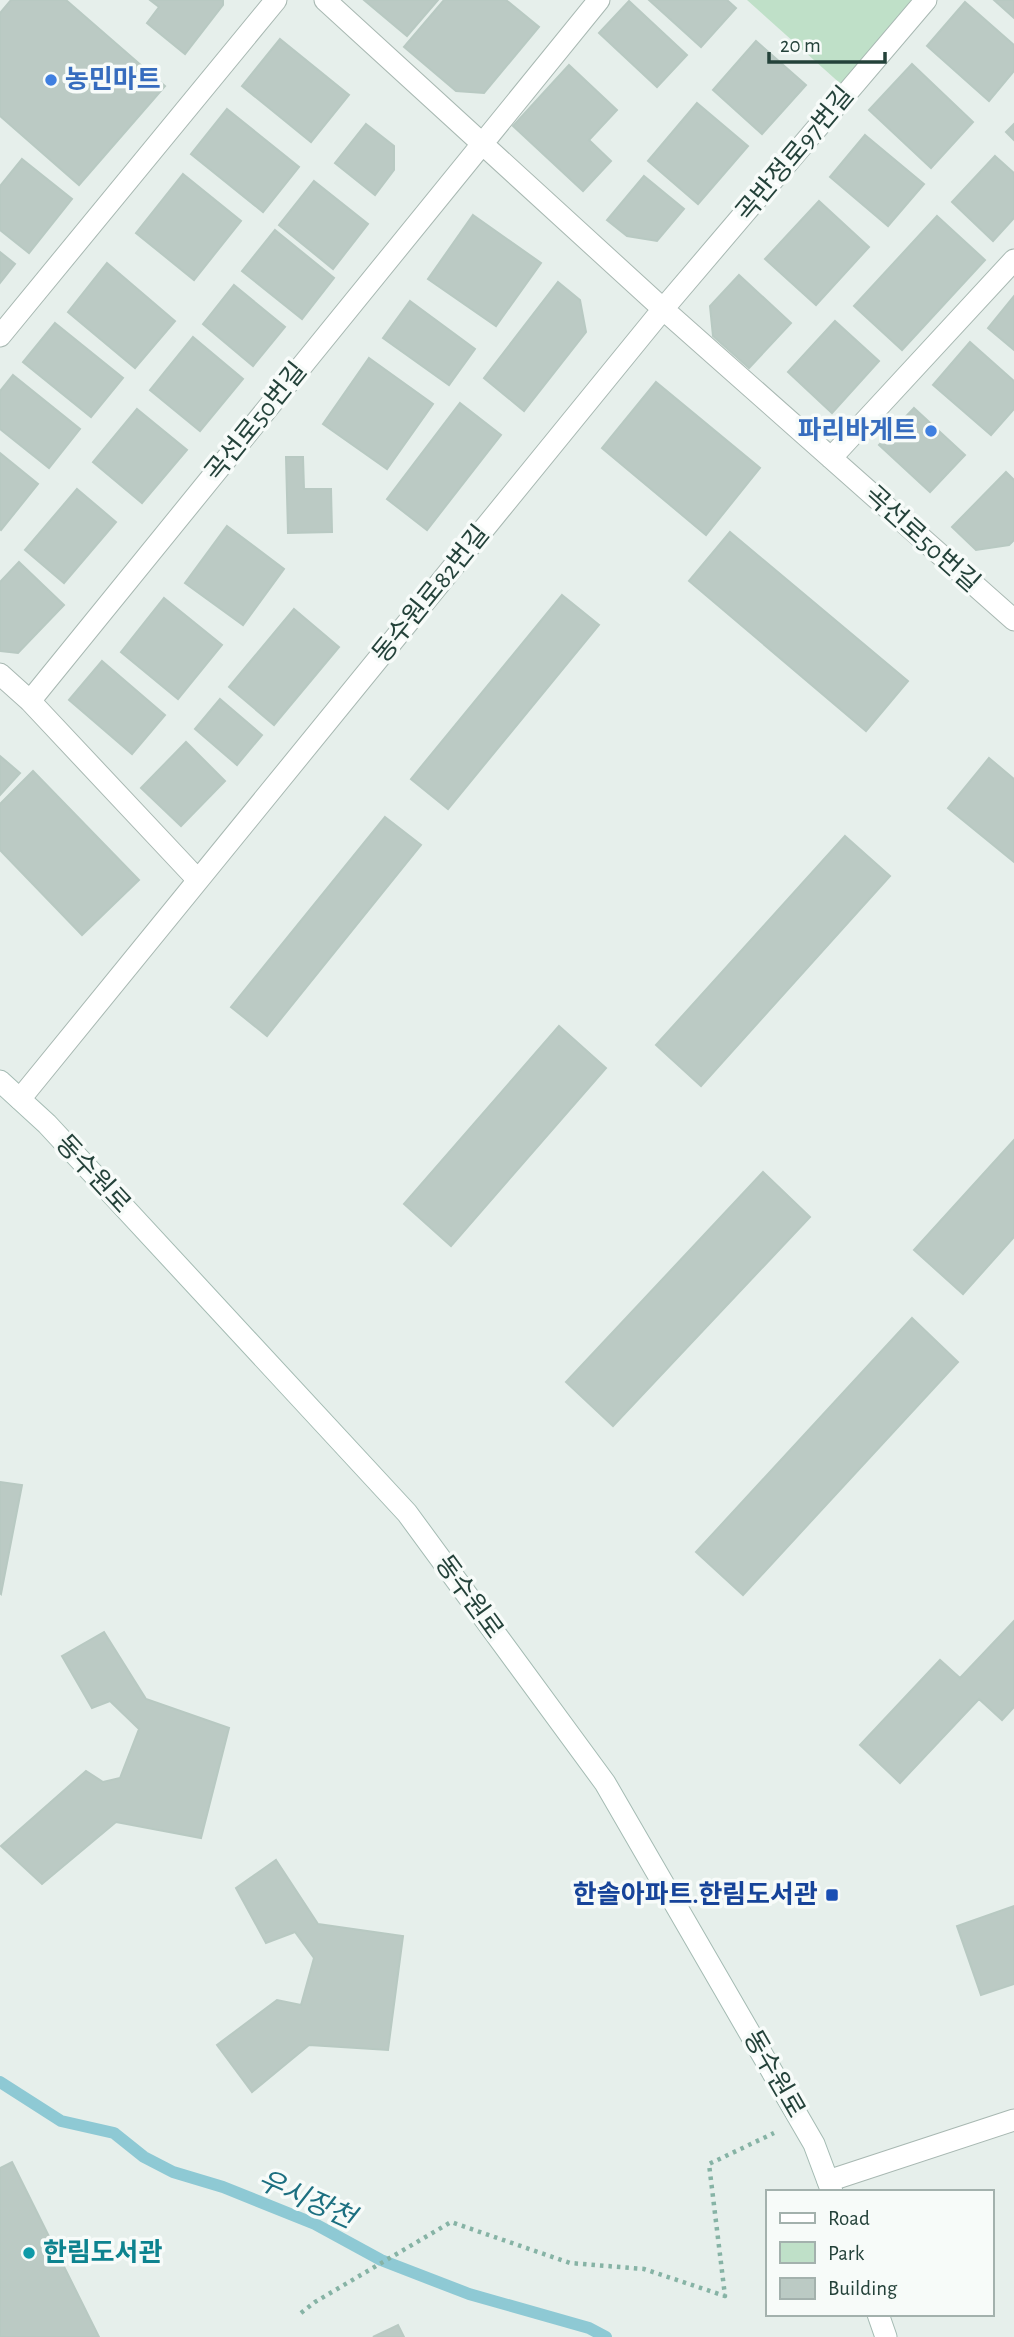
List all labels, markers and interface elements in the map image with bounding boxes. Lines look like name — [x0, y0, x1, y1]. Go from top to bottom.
scale bar — [769, 21, 884, 65]
text: 20 m — [780, 35, 821, 56]
place label: 농민마트 — [65, 66, 161, 93]
marker: 농민마트 — [43, 72, 59, 88]
street label: 곡반정로97번길 — [731, 81, 859, 226]
street label: 곡선로50번길 — [200, 357, 311, 486]
place label: 파리바게트 — [797, 416, 917, 444]
marker: 파리바게트 — [923, 423, 939, 439]
street label: 곡선로50번길 — [860, 480, 985, 597]
street label: 동수원로82번길 — [367, 520, 494, 667]
street label: 동수원로 — [51, 1129, 136, 1218]
street label: 동수원로 — [430, 1550, 508, 1643]
place label: 한솔아파트.한림도서관 — [573, 1881, 818, 1908]
marker: 한솔아파트.한림도서관 — [824, 1887, 840, 1903]
street label: 동수원로 — [739, 2026, 810, 2122]
water label: 우시장천 — [253, 2164, 363, 2235]
legend — [766, 2190, 993, 2316]
text: Road — [828, 2208, 870, 2229]
place label: 한림도서관 — [43, 2239, 163, 2266]
text: Park — [828, 2243, 865, 2264]
marker: 한림도서관 — [21, 2245, 37, 2261]
text: Building — [828, 2278, 898, 2299]

